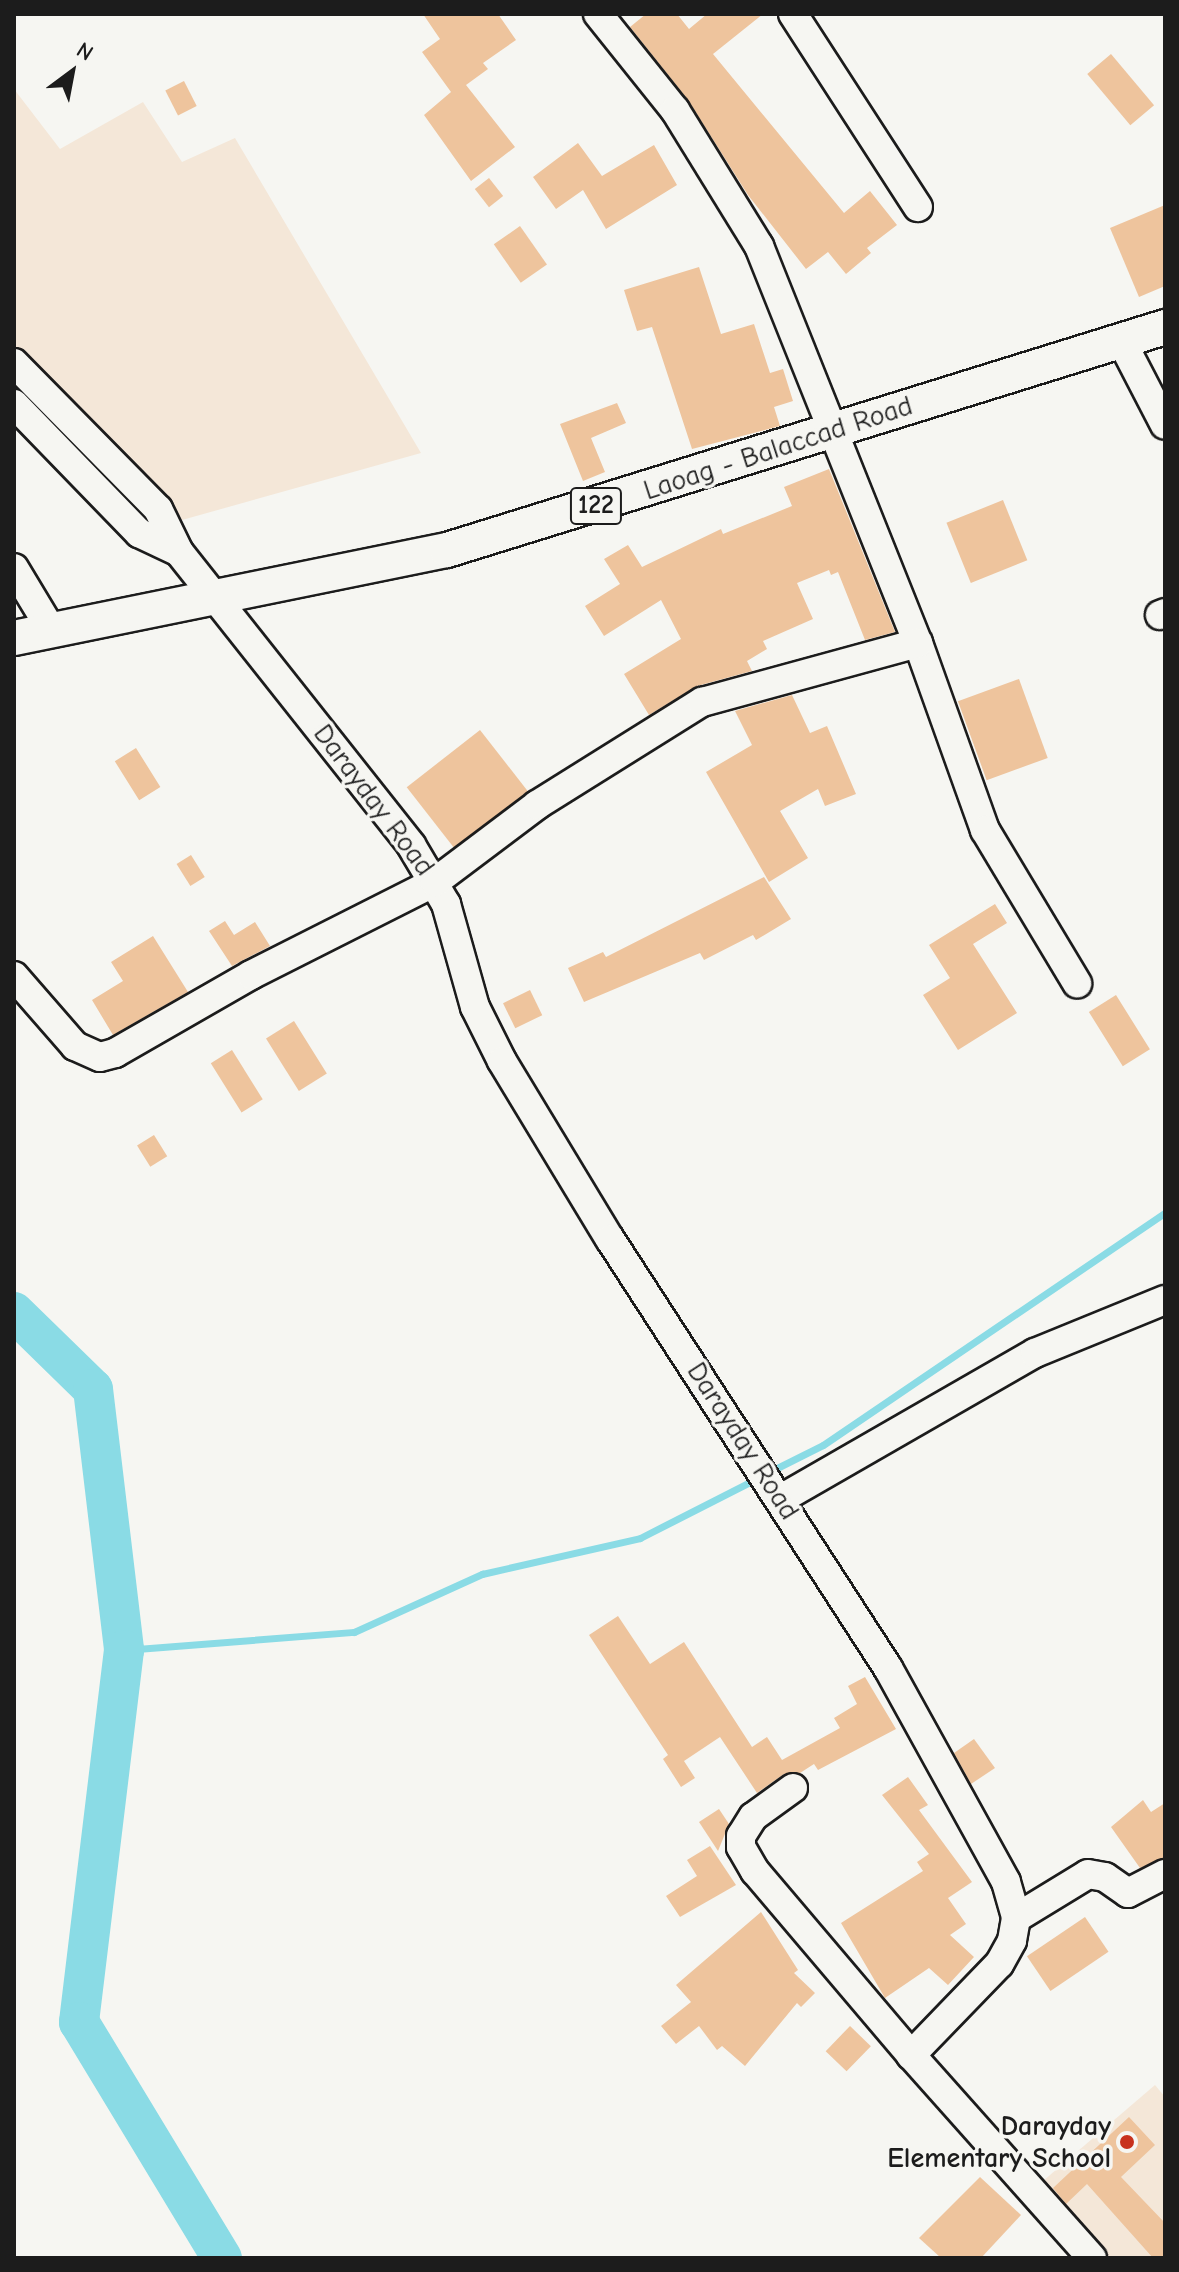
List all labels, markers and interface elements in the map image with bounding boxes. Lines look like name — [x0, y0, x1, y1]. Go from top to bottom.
north arrow — [32, 32, 112, 112]
text: N — [72, 37, 98, 66]
street label: Laoag - Balaccad Road — [639, 389, 917, 507]
road number: 122 — [568, 484, 624, 528]
street label: Darayday Road — [306, 718, 442, 882]
street label: Darayday Road — [680, 1356, 806, 1526]
place label: Darayday Elementary School — [887, 2109, 1111, 2175]
marker: Darayday Elementary School — [1118, 2133, 1136, 2151]

